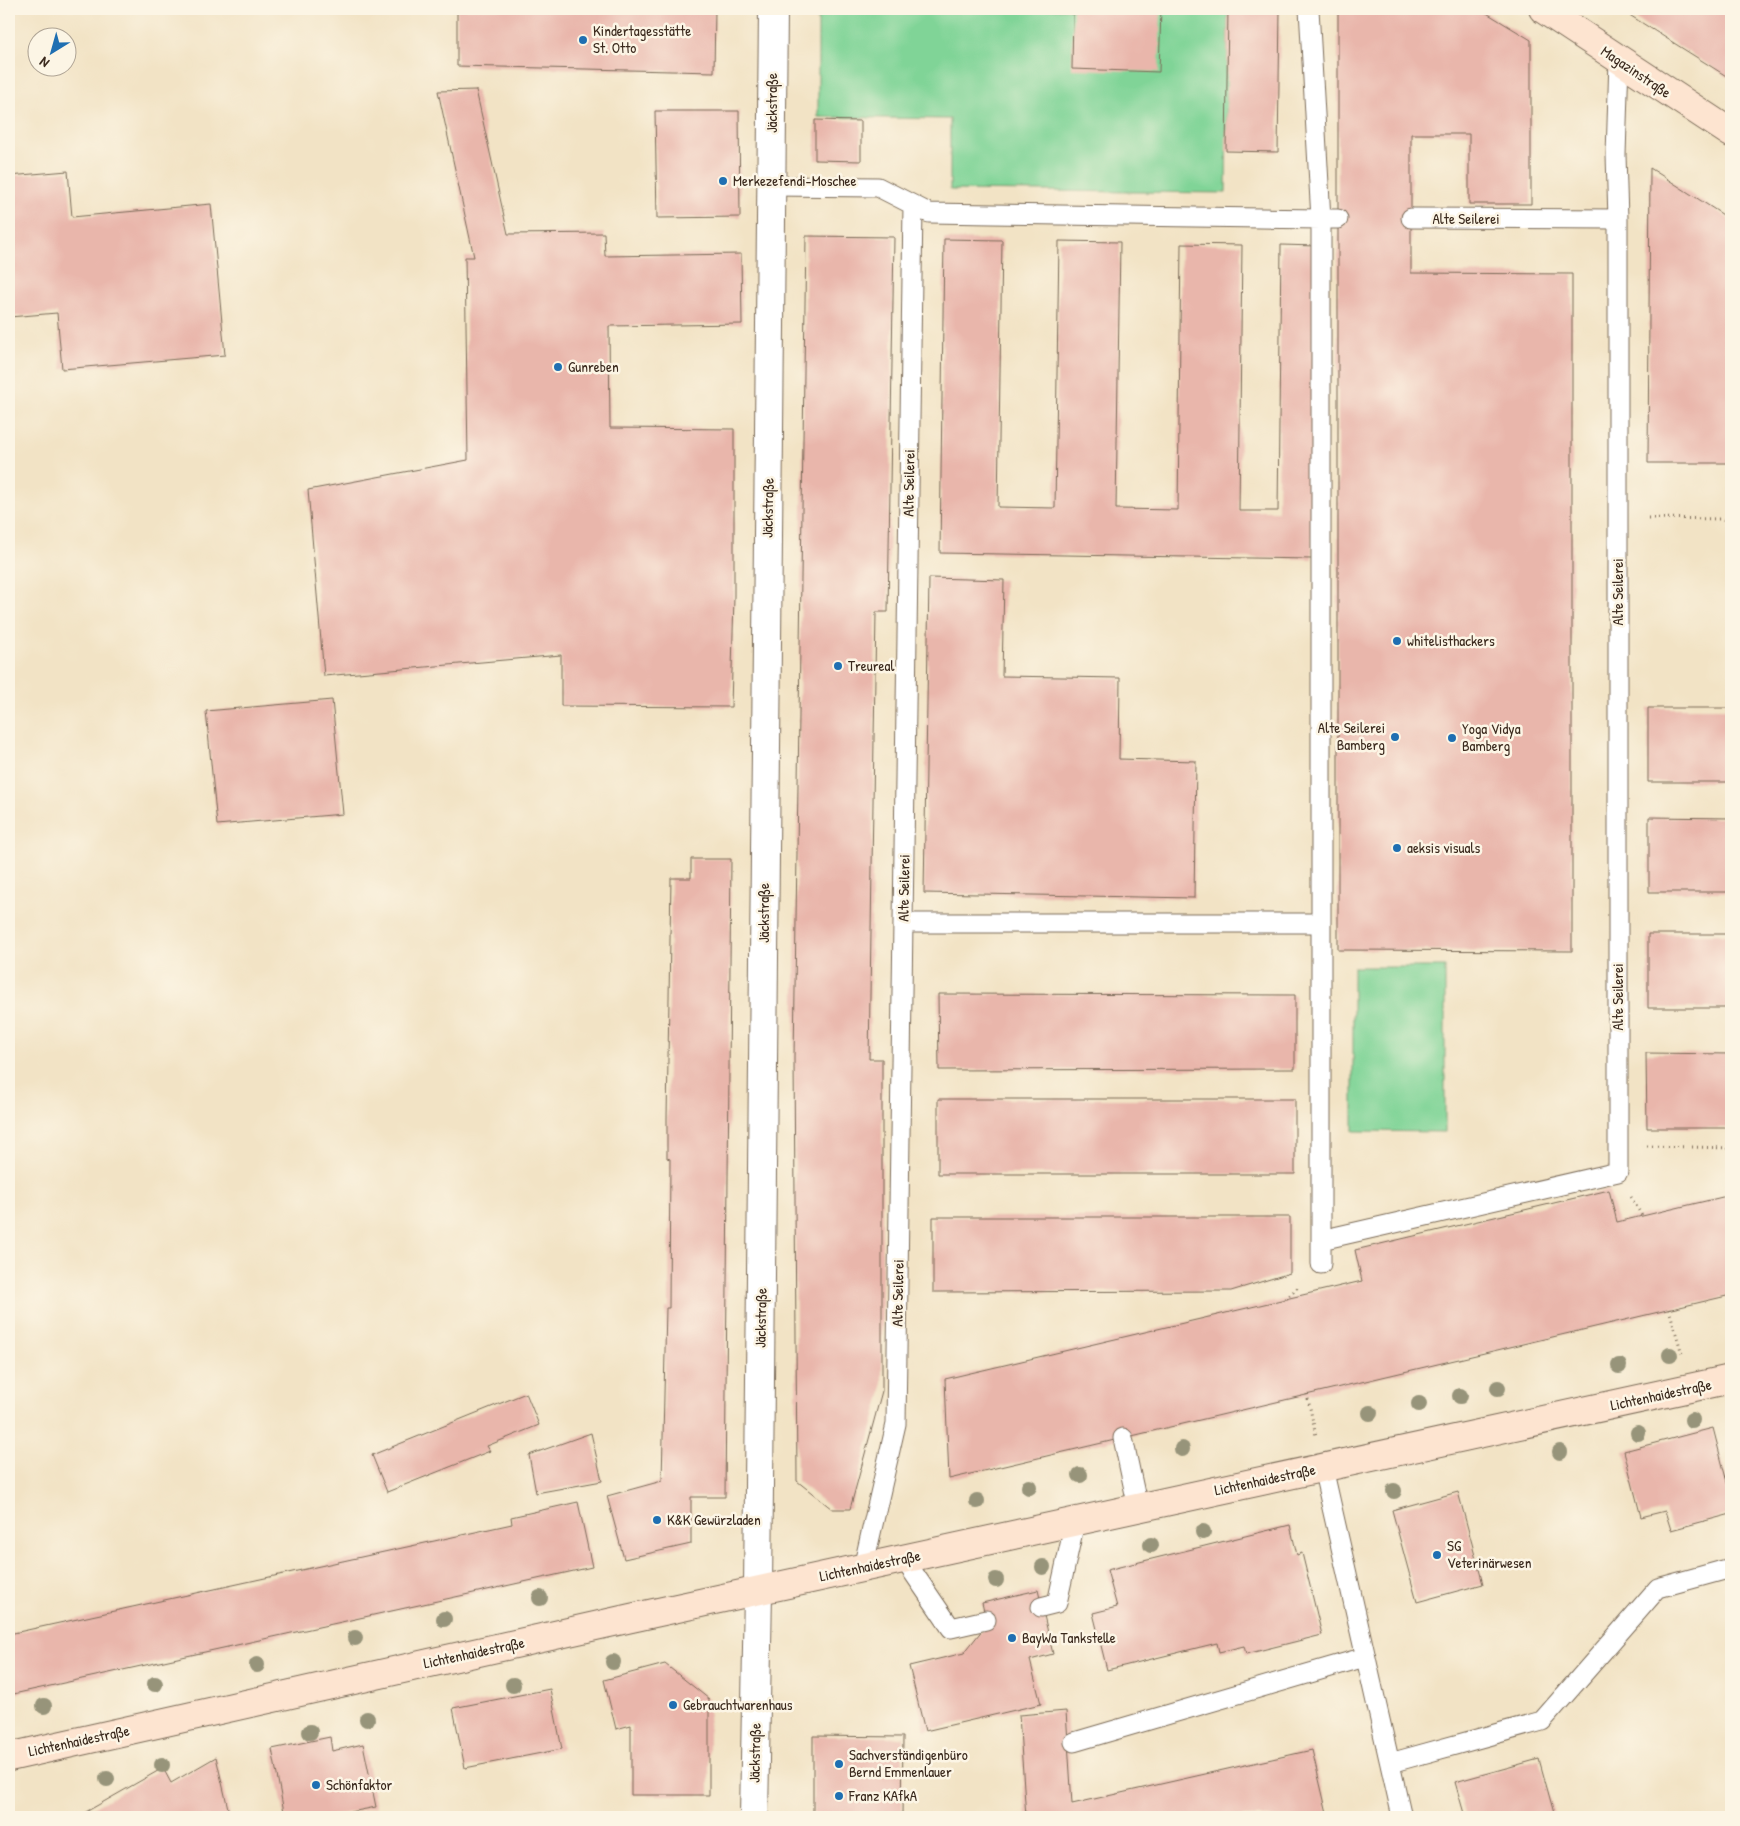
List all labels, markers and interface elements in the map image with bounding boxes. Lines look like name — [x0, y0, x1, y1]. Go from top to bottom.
place label: Kindertagesstätte St. Otto — [593, 20, 691, 58]
north arrow — [28, 28, 78, 78]
marker: Kindertagesstätte St. Otto — [577, 34, 589, 46]
street label: Magazinstraße — [1597, 40, 1676, 103]
text: N — [35, 53, 53, 73]
street label: Jäckstraße — [761, 73, 782, 133]
place label: Merkezefendi-Moschee — [733, 170, 856, 191]
marker: Merkezefendi-Moschee — [717, 175, 729, 187]
street label: Alte Seilerei — [1432, 208, 1500, 229]
place label: Gunreben — [568, 356, 619, 377]
marker: Gunreben — [552, 361, 564, 373]
street label: Alte Seilerei — [897, 449, 920, 517]
street label: Jäckstraße — [756, 478, 779, 538]
street label: Alte Seilerei — [1607, 558, 1628, 626]
place label: whitelisthackers — [1407, 630, 1495, 651]
marker: whitelisthackers — [1391, 635, 1403, 647]
place label: Treureal — [848, 655, 894, 676]
marker: Treureal — [832, 660, 844, 672]
place label: Alte Seilerei Bamberg — [1318, 717, 1385, 755]
place label: Yoga Vidya Bamberg — [1462, 718, 1521, 756]
marker: Alte Seilerei Bamberg — [1389, 731, 1401, 743]
marker: Yoga Vidya Bamberg — [1446, 732, 1458, 744]
place label: aeksis visuals — [1407, 837, 1480, 858]
marker: aeksis visuals — [1391, 842, 1403, 854]
street label: Alte Seilerei — [892, 854, 915, 922]
street label: Jäckstraße — [753, 883, 774, 943]
street label: Alte Seilerei — [1607, 963, 1628, 1031]
street label: Alte Seilerei — [886, 1259, 909, 1327]
street label: Jäckstraße — [749, 1288, 772, 1348]
street label: Lichtenhaidestraße — [1608, 1374, 1713, 1415]
street label: Lichtenhaidestraße — [1212, 1459, 1317, 1500]
place label: K&K Gewürzladen — [667, 1509, 761, 1530]
marker: K&K Gewürzladen — [651, 1514, 663, 1526]
place label: SG Veterinärwesen — [1447, 1535, 1532, 1573]
street label: Lichtenhaidestraße — [817, 1545, 922, 1586]
marker: SG Veterinärwesen — [1431, 1549, 1443, 1561]
place label: BayWa Tankstelle — [1022, 1627, 1116, 1648]
street label: Lichtenhaidestraße — [421, 1632, 526, 1673]
marker: BayWa Tankstelle — [1006, 1632, 1018, 1644]
place label: Gebrauchtwarenhaus — [683, 1694, 793, 1715]
marker: Gebrauchtwarenhaus — [667, 1699, 679, 1711]
street label: Lichtenhaidestraße — [26, 1720, 131, 1761]
street label: Jäckstraße — [743, 1723, 766, 1783]
place label: Sachverständigenbüro Bernd Emmenlauer — [849, 1744, 968, 1782]
marker: Sachverständigenbüro Bernd Emmenlauer — [833, 1758, 845, 1770]
place label: Schönfaktor — [326, 1774, 393, 1795]
marker: Schönfaktor — [310, 1779, 322, 1791]
place label: Franz KAfkA — [848, 1785, 918, 1806]
marker: Franz KAfkA — [833, 1790, 845, 1802]

